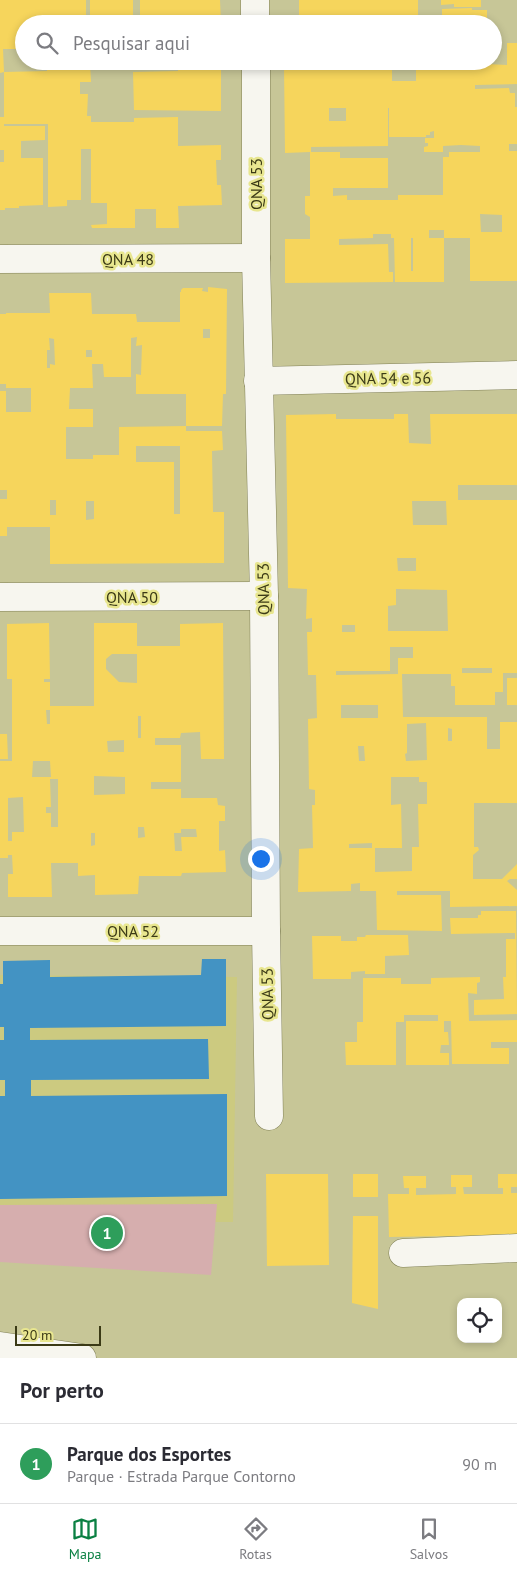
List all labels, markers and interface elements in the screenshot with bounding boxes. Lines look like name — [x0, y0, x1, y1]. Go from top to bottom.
search box — [15, 15, 502, 70]
icon: search — [33, 29, 61, 57]
text: Pesquisar aqui — [73, 31, 190, 55]
street label: QNA 53 — [246, 158, 266, 210]
street label: QNA 48 — [102, 249, 154, 269]
street label: QNA 54 e 56 — [345, 367, 431, 389]
street label: QNA 53 — [253, 563, 273, 615]
street label: QNA 50 — [106, 587, 158, 607]
your location — [248, 846, 274, 872]
street label: QNA 52 — [107, 921, 159, 941]
street label: QNA 53 — [257, 968, 277, 1020]
pin: 1 — [91, 1214, 123, 1252]
map controls — [457, 1298, 502, 1343]
button: locate — [457, 1298, 502, 1343]
scale bar — [15, 1323, 101, 1346]
text: 20 m — [22, 1326, 52, 1344]
text: Por perto — [20, 1377, 104, 1404]
text: Parque dos Esportes — [67, 1442, 231, 1466]
text: 1 — [31, 1454, 41, 1474]
text: 90 m — [462, 1454, 497, 1474]
text: Parque · Estrada Parque Contorno — [67, 1466, 296, 1486]
tab: Mapa — [69, 1515, 101, 1563]
tab: Rotas — [239, 1515, 272, 1563]
tab: Salvos — [410, 1515, 448, 1563]

